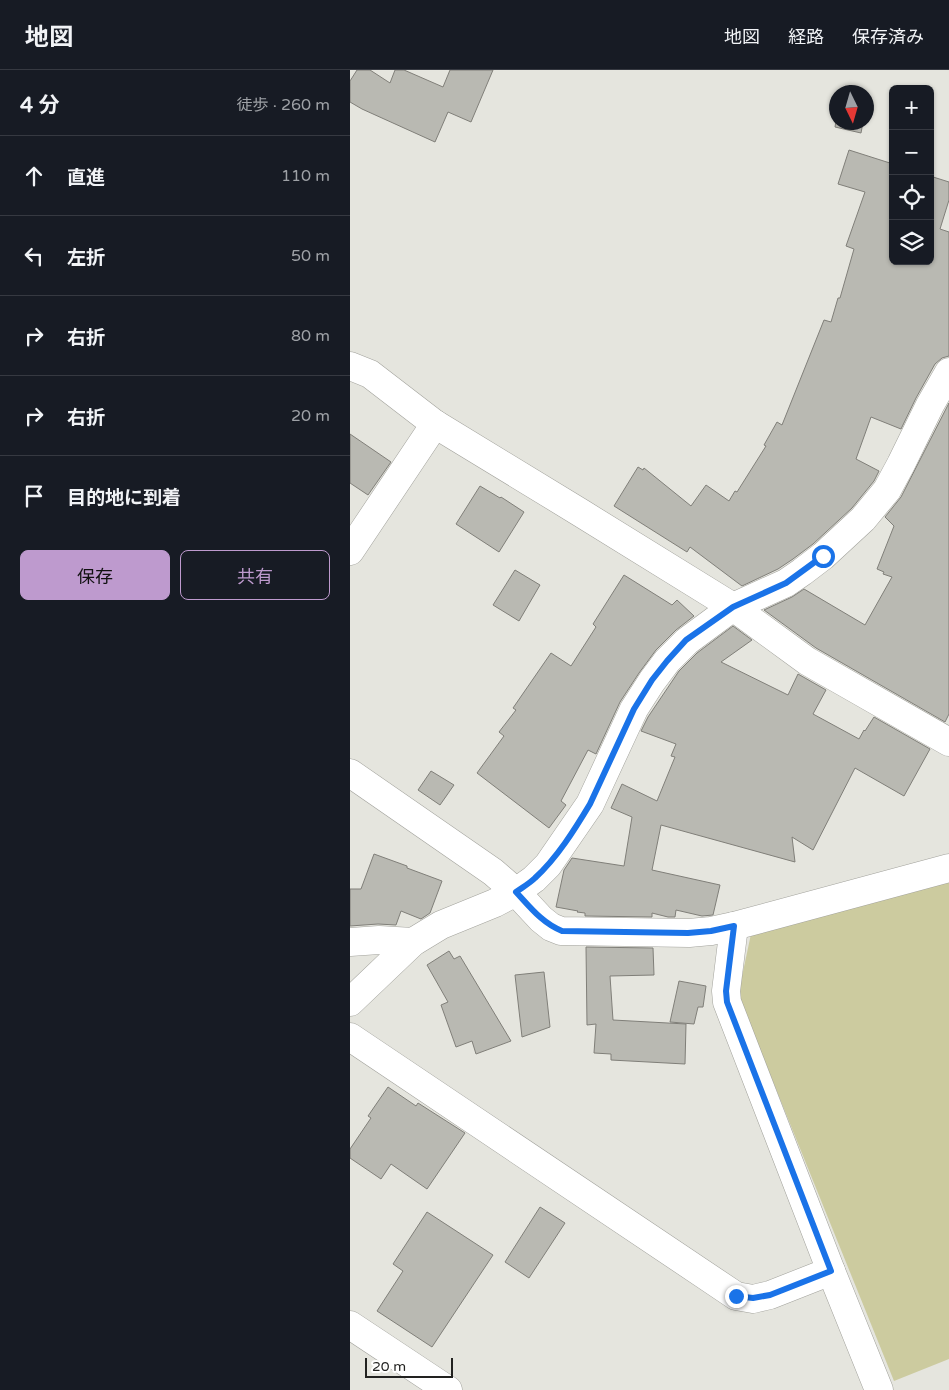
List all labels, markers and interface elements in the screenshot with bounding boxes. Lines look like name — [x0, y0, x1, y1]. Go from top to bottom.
text: 地図 — [25, 23, 73, 52]
text: 地図 — [724, 26, 760, 48]
text: 経路 — [788, 26, 824, 48]
text: 保存済み — [852, 26, 924, 48]
north arrow — [829, 85, 874, 130]
map controls — [889, 85, 934, 265]
button: + — [889, 85, 934, 130]
text: 4 分 — [20, 93, 60, 118]
text: 徒歩 · 260 m — [237, 95, 330, 115]
button: − — [889, 130, 934, 175]
icon: ahead — [20, 162, 48, 190]
text: 110 m — [281, 166, 330, 186]
text: 直進 — [67, 167, 105, 189]
button: locate — [889, 175, 934, 220]
button: layers — [889, 220, 934, 265]
icon: left — [20, 242, 48, 270]
text: 50 m — [291, 246, 330, 266]
text: 左折 — [67, 247, 105, 269]
icon: right — [20, 322, 48, 350]
text: 80 m — [291, 326, 330, 346]
text: 右折 — [67, 327, 105, 349]
icon: right — [20, 402, 48, 430]
text: 20 m — [291, 406, 330, 426]
text: 右折 — [67, 407, 105, 429]
icon: arrive — [20, 482, 48, 510]
text: 目的地に到着 — [67, 487, 181, 509]
route start — [812, 545, 835, 568]
button: 保存 — [20, 550, 170, 600]
button: 共有 — [180, 550, 330, 600]
route end — [725, 1285, 748, 1308]
scale bar — [365, 1355, 452, 1378]
text: 20 m — [372, 1358, 406, 1375]

